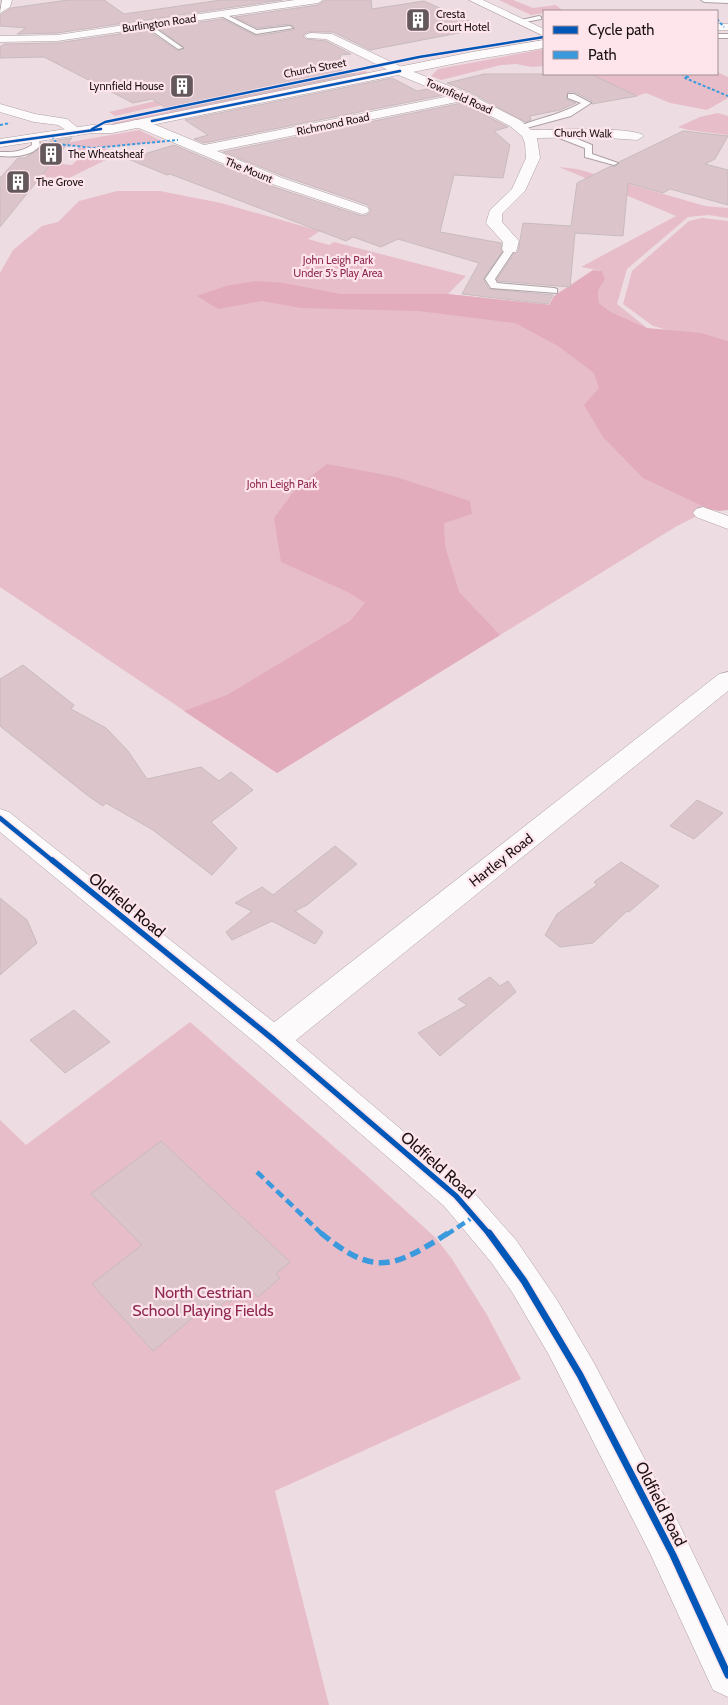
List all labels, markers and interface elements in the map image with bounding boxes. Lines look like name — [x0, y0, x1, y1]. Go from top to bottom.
building icon: Cresta Court Hotel — [405, 7, 431, 33]
place label: Cresta Court Hotel — [436, 7, 490, 34]
legend — [543, 10, 718, 75]
street label: Burlington Road — [121, 11, 197, 35]
text: Cycle path — [588, 21, 654, 39]
text: Path — [588, 46, 617, 64]
street label: Church Street — [282, 55, 348, 81]
building icon: Lynnfield House — [169, 73, 195, 99]
street label: Townfield Road — [423, 75, 495, 117]
place label: Lynnfield House — [89, 79, 164, 93]
street label: Richmond Road — [295, 109, 371, 139]
street label: Church Walk — [554, 125, 612, 141]
building icon: The Wheatsheaf — [38, 141, 64, 167]
place label: The Wheatsheaf — [68, 147, 144, 161]
street label: The Mount — [223, 154, 275, 186]
building icon: The Grove — [5, 169, 31, 195]
place label: The Grove — [36, 175, 84, 189]
park label: John Leigh Park Under 5's Play Area — [293, 253, 383, 280]
park label: John Leigh Park — [246, 477, 317, 491]
street label: Hartley Road — [465, 829, 537, 891]
street label: Oldfield Road — [85, 868, 169, 942]
street label: Oldfield Road — [397, 1127, 479, 1203]
park label: North Cestrian School Playing Fields — [132, 1283, 274, 1320]
street label: Oldfield Road — [632, 1458, 690, 1550]

